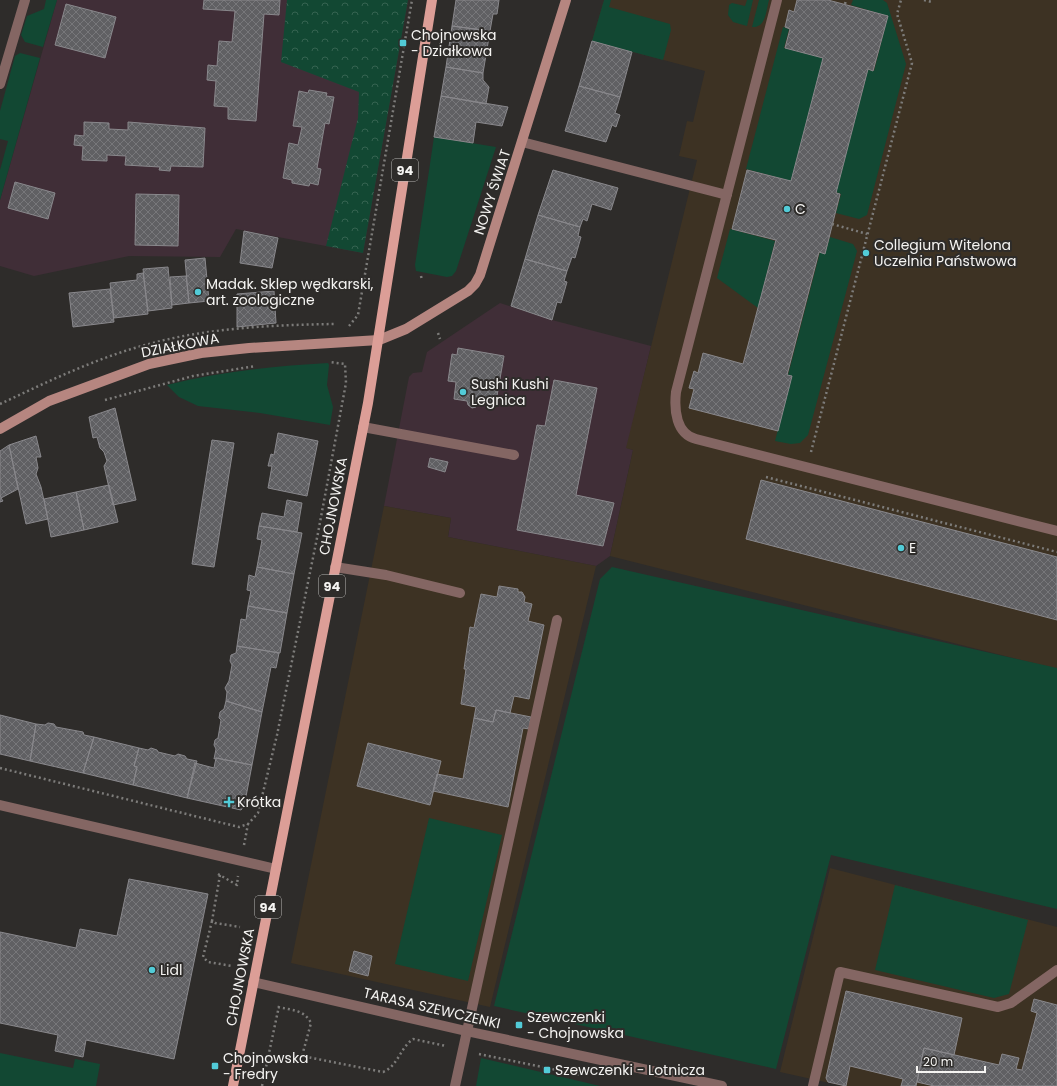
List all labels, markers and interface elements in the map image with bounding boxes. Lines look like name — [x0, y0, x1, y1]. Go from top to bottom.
place label: Chojnowska - Działkowa — [411, 25, 497, 61]
marker: Chojnowska - Działkowa — [398, 38, 408, 48]
street label: NOWY ŚWIAT — [469, 146, 515, 237]
road number: 94 — [392, 159, 418, 181]
place label: C — [795, 199, 806, 219]
marker: C — [782, 204, 792, 214]
place label: Collegium Witelona Uczelnia Państwowa — [874, 235, 1016, 271]
marker: Collegium Witelona Uczelnia Państwowa — [861, 248, 871, 258]
place label: Madak. Sklep wędkarski, art. zoologiczne — [206, 274, 374, 310]
marker: Madak. Sklep wędkarski, art. zoologiczne — [193, 287, 203, 297]
street label: DZIAŁKOWA — [139, 328, 221, 362]
place label: Sushi Kushi Legnica — [471, 374, 549, 410]
marker: Sushi Kushi Legnica — [458, 387, 468, 397]
street label: CHOJNOWSKA — [314, 455, 352, 557]
place label: E — [909, 538, 916, 558]
marker: E — [896, 543, 906, 553]
road number: 94 — [319, 575, 345, 597]
place label: Krótka — [237, 792, 281, 812]
marker: Krótka — [224, 797, 234, 807]
road number: 94 — [255, 896, 281, 918]
street label: CHOJNOWSKA — [221, 926, 259, 1028]
place label: Lidl — [160, 960, 182, 980]
marker: Lidl — [147, 965, 157, 975]
street label: TARASA SZEWCZENKI — [361, 982, 503, 1034]
place label: Szewczenki - Chojnowska — [527, 1007, 624, 1043]
marker: Szewczenki - Chojnowska — [514, 1020, 524, 1030]
place label: Chojnowska - Fredry — [223, 1048, 309, 1084]
scale bar — [917, 1048, 985, 1074]
text: 20 m — [923, 1053, 953, 1070]
place label: Szewczenki - Lotnicza — [555, 1060, 705, 1080]
marker: Chojnowska - Fredry — [210, 1061, 220, 1071]
marker: Szewczenki - Lotnicza — [542, 1065, 552, 1075]

